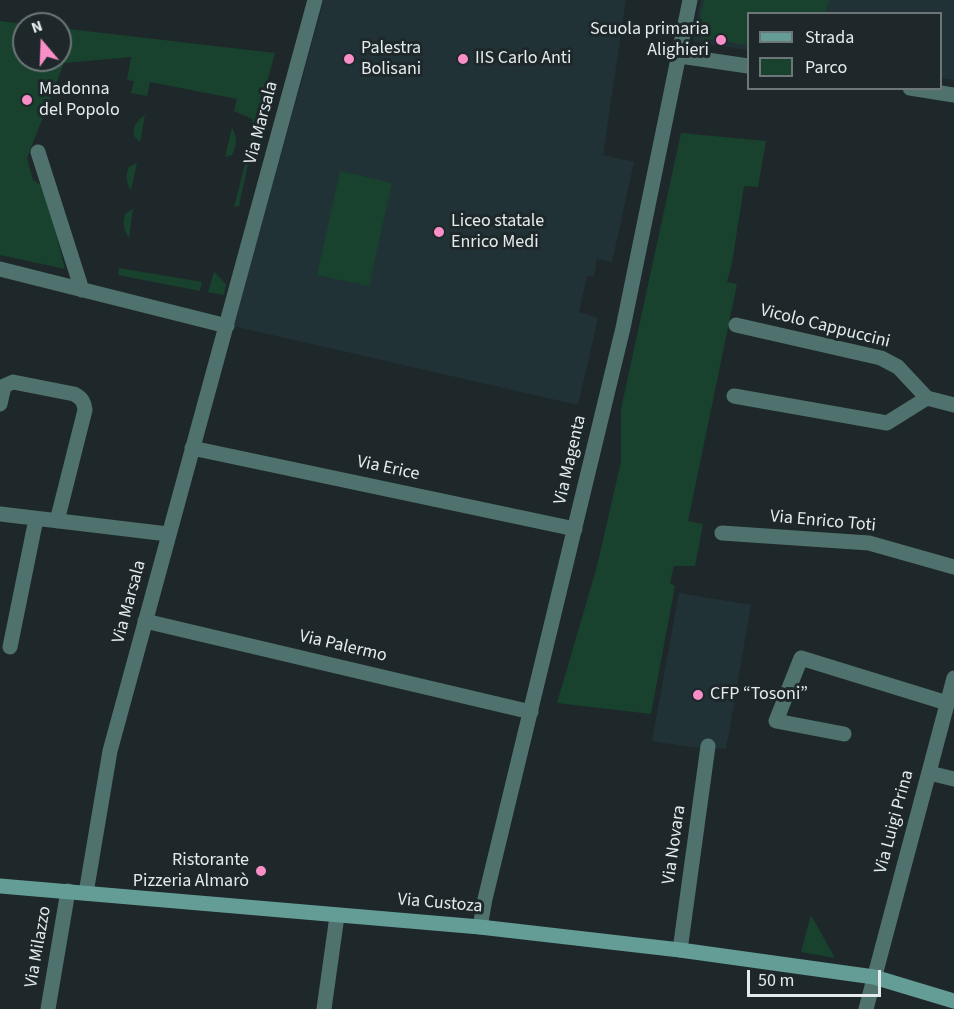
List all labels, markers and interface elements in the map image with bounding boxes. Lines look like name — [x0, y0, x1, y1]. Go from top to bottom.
north arrow — [12, 12, 72, 72]
legend — [747, 12, 942, 90]
text: N — [28, 15, 45, 39]
place label: Scuola primaria Alighieri — [590, 19, 709, 62]
text: Strada — [805, 25, 854, 50]
marker: Scuola primaria Alighieri — [714, 33, 728, 47]
place label: Palestra Bolisani — [361, 38, 421, 80]
place label: IIS Carlo Anti — [475, 48, 571, 70]
marker: Palestra Bolisani — [342, 52, 356, 66]
marker: IIS Carlo Anti — [456, 52, 470, 66]
text: Parco — [805, 55, 847, 80]
place label: Madonna del Popolo — [39, 79, 120, 122]
street label: Via Marsala — [241, 79, 283, 167]
marker: Madonna del Popolo — [20, 93, 34, 107]
place label: Liceo statale Enrico Medi — [451, 211, 544, 254]
marker: Liceo statale Enrico Medi — [432, 225, 446, 239]
street label: Vicolo Cappuccini — [758, 300, 892, 354]
street label: Via Magenta — [550, 413, 592, 507]
street label: Via Erice — [355, 452, 421, 486]
street label: Via Enrico Toti — [769, 507, 877, 537]
street label: Via Marsala — [109, 558, 151, 646]
street label: Via Palermo — [297, 626, 389, 668]
place label: CFP “Tosoni” — [710, 684, 808, 706]
marker: CFP “Tosoni” — [691, 688, 705, 702]
street label: Via Luigi Prina — [871, 768, 919, 876]
street label: Via Novara — [659, 804, 691, 886]
place label: Ristorante Pizzeria Almarò — [133, 850, 249, 892]
marker: Ristorante Pizzeria Almarò — [254, 864, 268, 878]
street label: Via Custoza — [397, 890, 483, 918]
street label: Via Milazzo — [21, 905, 57, 989]
scale bar — [750, 958, 884, 996]
text: 50 m — [758, 968, 794, 993]

